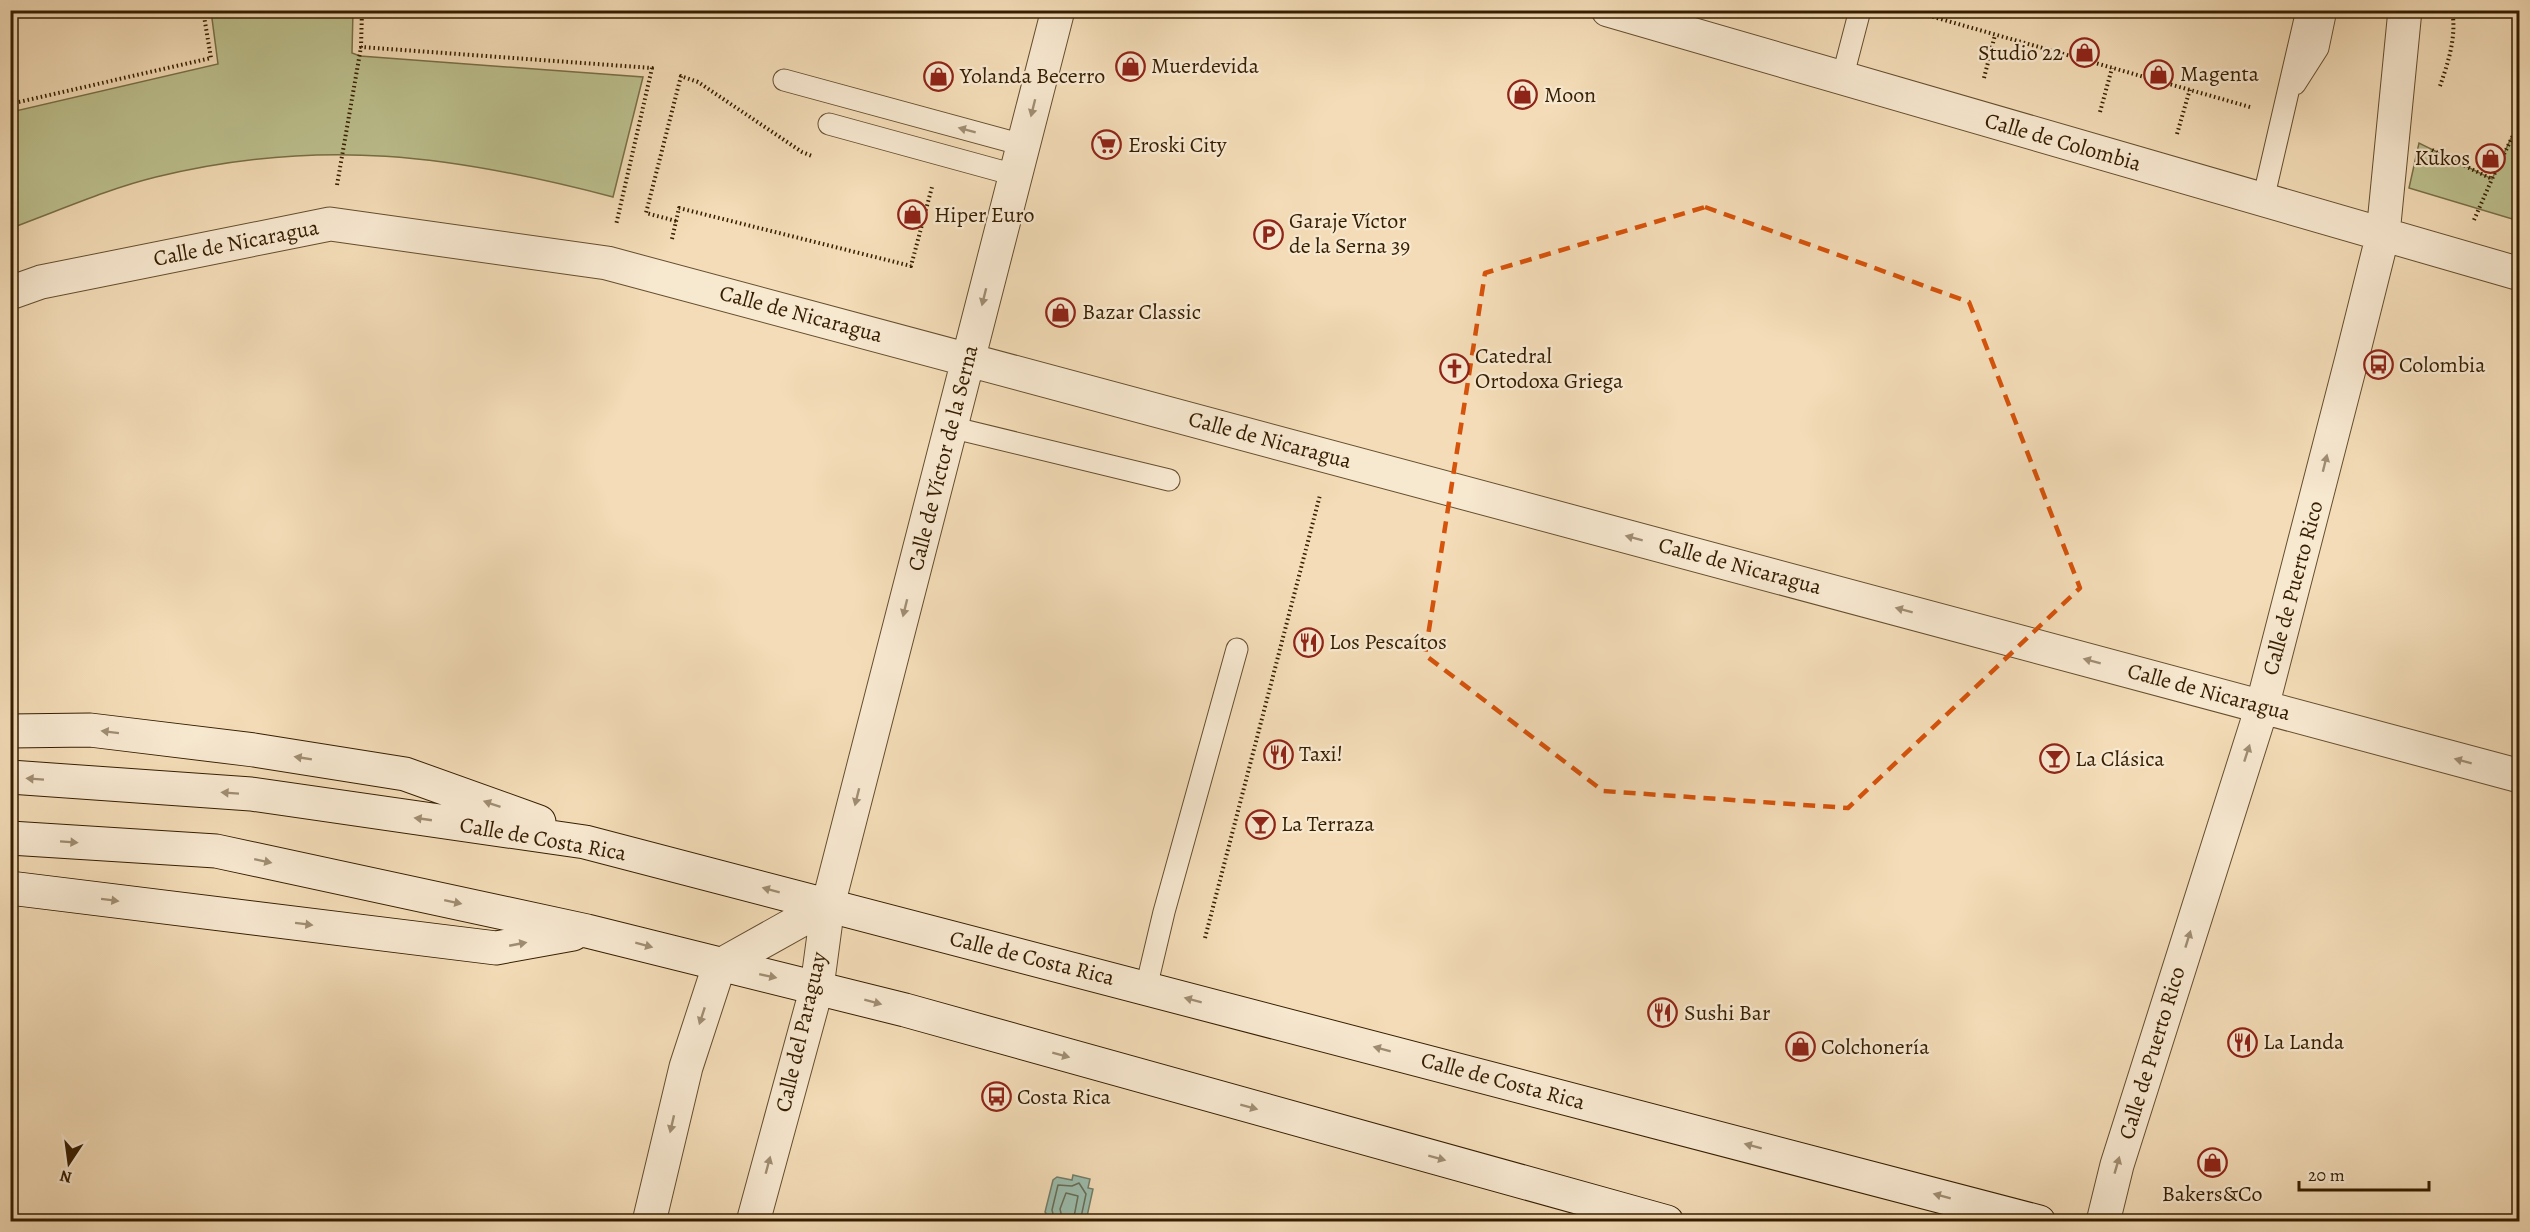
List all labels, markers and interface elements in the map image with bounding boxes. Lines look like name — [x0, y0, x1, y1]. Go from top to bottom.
shop icon: Studio 22 — [2068, 37, 2100, 69]
place label: Studio 22 — [1978, 38, 2063, 68]
shop icon: Muerdevida — [1114, 50, 1146, 82]
place label: Muerdevida — [1151, 51, 1260, 81]
shop icon: Magenta — [2143, 58, 2175, 90]
place label: Magenta — [2180, 59, 2260, 89]
shop icon: Yolanda Becerro — [923, 60, 955, 92]
place label: Yolanda Becerro — [959, 61, 1105, 91]
shop icon: Moon — [1507, 79, 1539, 111]
place label: Moon — [1544, 80, 1596, 110]
one-way arrow — [1027, 99, 1037, 117]
street label: Calle de Colombia — [1981, 105, 2145, 179]
one-way arrow — [957, 124, 976, 134]
supermarket icon: Eroski City — [1091, 129, 1123, 161]
place label: Eroski City — [1128, 130, 1227, 160]
shop icon: Kukos — [2475, 142, 2507, 174]
place label: Kukos — [2414, 143, 2470, 173]
shop icon: Hiper Euro — [897, 199, 929, 231]
place label: Hiper Euro — [934, 200, 1034, 230]
place label: Garaje Víctor de la Serna 39 — [1289, 206, 1410, 261]
street label: Calle de Nicaragua — [151, 212, 322, 274]
parking icon: Garaje Víctor de la Serna 39 — [1252, 218, 1284, 250]
street label: Calle de Nicaragua — [716, 278, 887, 350]
one-way arrow — [978, 287, 988, 306]
shop icon: Bazar Classic — [1045, 296, 1077, 328]
place label: Bazar Classic — [1082, 297, 1201, 327]
street label: Calle de Víctor de la Serna — [900, 341, 986, 574]
place label: Catedral Ortodoxa Griega — [1475, 341, 1624, 396]
bus stop icon: Colombia — [2362, 349, 2394, 381]
place label: Colombia — [2399, 350, 2486, 380]
church icon: Catedral Ortodoxa Griega — [1438, 353, 1470, 385]
street label: Calle de Nicaragua — [1185, 404, 1356, 476]
one-way arrow — [2321, 454, 2331, 473]
street label: Calle de Puerto Rico — [2255, 498, 2331, 678]
street label: Calle de Nicaragua — [1655, 530, 1826, 602]
one-way arrow — [1625, 533, 1643, 542]
one-way arrow — [899, 599, 909, 617]
one-way arrow — [1895, 605, 1913, 615]
restaurant icon: Los Pescaítos — [1292, 626, 1324, 658]
place label: Los Pescaítos — [1329, 627, 1447, 657]
one-way arrow — [2083, 656, 2101, 665]
street label: Calle de Nicaragua — [2124, 656, 2295, 728]
one-way arrow — [100, 727, 119, 737]
restaurant icon: Taxi! — [1262, 738, 1294, 770]
place label: Taxi! — [1299, 739, 1343, 769]
bar icon: La Clásica — [2038, 743, 2070, 775]
place label: La Clásica — [2075, 744, 2165, 774]
one-way arrow — [2243, 744, 2252, 762]
one-way arrow — [293, 753, 312, 762]
one-way arrow — [2454, 755, 2472, 765]
one-way arrow — [26, 774, 45, 784]
one-way arrow — [220, 788, 239, 798]
one-way arrow — [851, 788, 861, 806]
one-way arrow — [483, 798, 501, 808]
bar icon: La Terraza — [1244, 808, 1276, 840]
place label: La Terraza — [1281, 809, 1375, 839]
street label: Calle de Costa Rica — [457, 810, 629, 869]
one-way arrow — [413, 814, 432, 823]
one-way arrow — [59, 837, 78, 847]
one-way arrow — [253, 857, 272, 866]
one-way arrow — [762, 885, 780, 895]
one-way arrow — [101, 896, 120, 905]
one-way arrow — [444, 898, 463, 907]
one-way arrow — [294, 920, 313, 929]
street label: Calle de Costa Rica — [946, 923, 1118, 993]
one-way arrow — [2184, 930, 2193, 948]
one-way arrow — [509, 939, 528, 948]
one-way arrow — [635, 941, 653, 951]
street label: Calle del Paraguay — [768, 949, 834, 1115]
street label: Calle de Puerto Rico — [2111, 963, 2193, 1143]
one-way arrow — [758, 972, 777, 982]
one-way arrow — [1184, 995, 1202, 1004]
restaurant icon: Sushi Bar — [1647, 997, 1679, 1029]
one-way arrow — [864, 998, 882, 1007]
place label: Sushi Bar — [1684, 998, 1771, 1028]
one-way arrow — [697, 1007, 707, 1025]
restaurant icon: La Landa — [2226, 1026, 2258, 1058]
place label: La Landa — [2263, 1027, 2345, 1057]
shop icon: Colchonería — [1784, 1031, 1816, 1063]
place label: Colchonería — [1821, 1032, 1930, 1062]
one-way arrow — [1373, 1044, 1391, 1054]
street label: Calle de Costa Rica — [1418, 1045, 1589, 1118]
one-way arrow — [1052, 1051, 1070, 1061]
bus stop icon: Costa Rica — [980, 1081, 1012, 1113]
place label: Costa Rica — [1017, 1082, 1112, 1112]
one-way arrow — [1240, 1103, 1258, 1112]
one-way arrow — [667, 1114, 677, 1133]
north arrow — [39, 1133, 99, 1193]
one-way arrow — [1744, 1141, 1762, 1151]
shop icon: Bakers&Co — [2196, 1146, 2228, 1178]
one-way arrow — [1428, 1154, 1446, 1164]
scale bar — [2299, 1154, 2430, 1192]
one-way arrow — [764, 1156, 773, 1174]
one-way arrow — [2113, 1156, 2122, 1174]
text: 20 m — [2308, 1163, 2345, 1187]
text: N — [57, 1165, 74, 1189]
place label: Bakers&Co — [2162, 1179, 2262, 1209]
one-way arrow — [1933, 1190, 1951, 1200]

